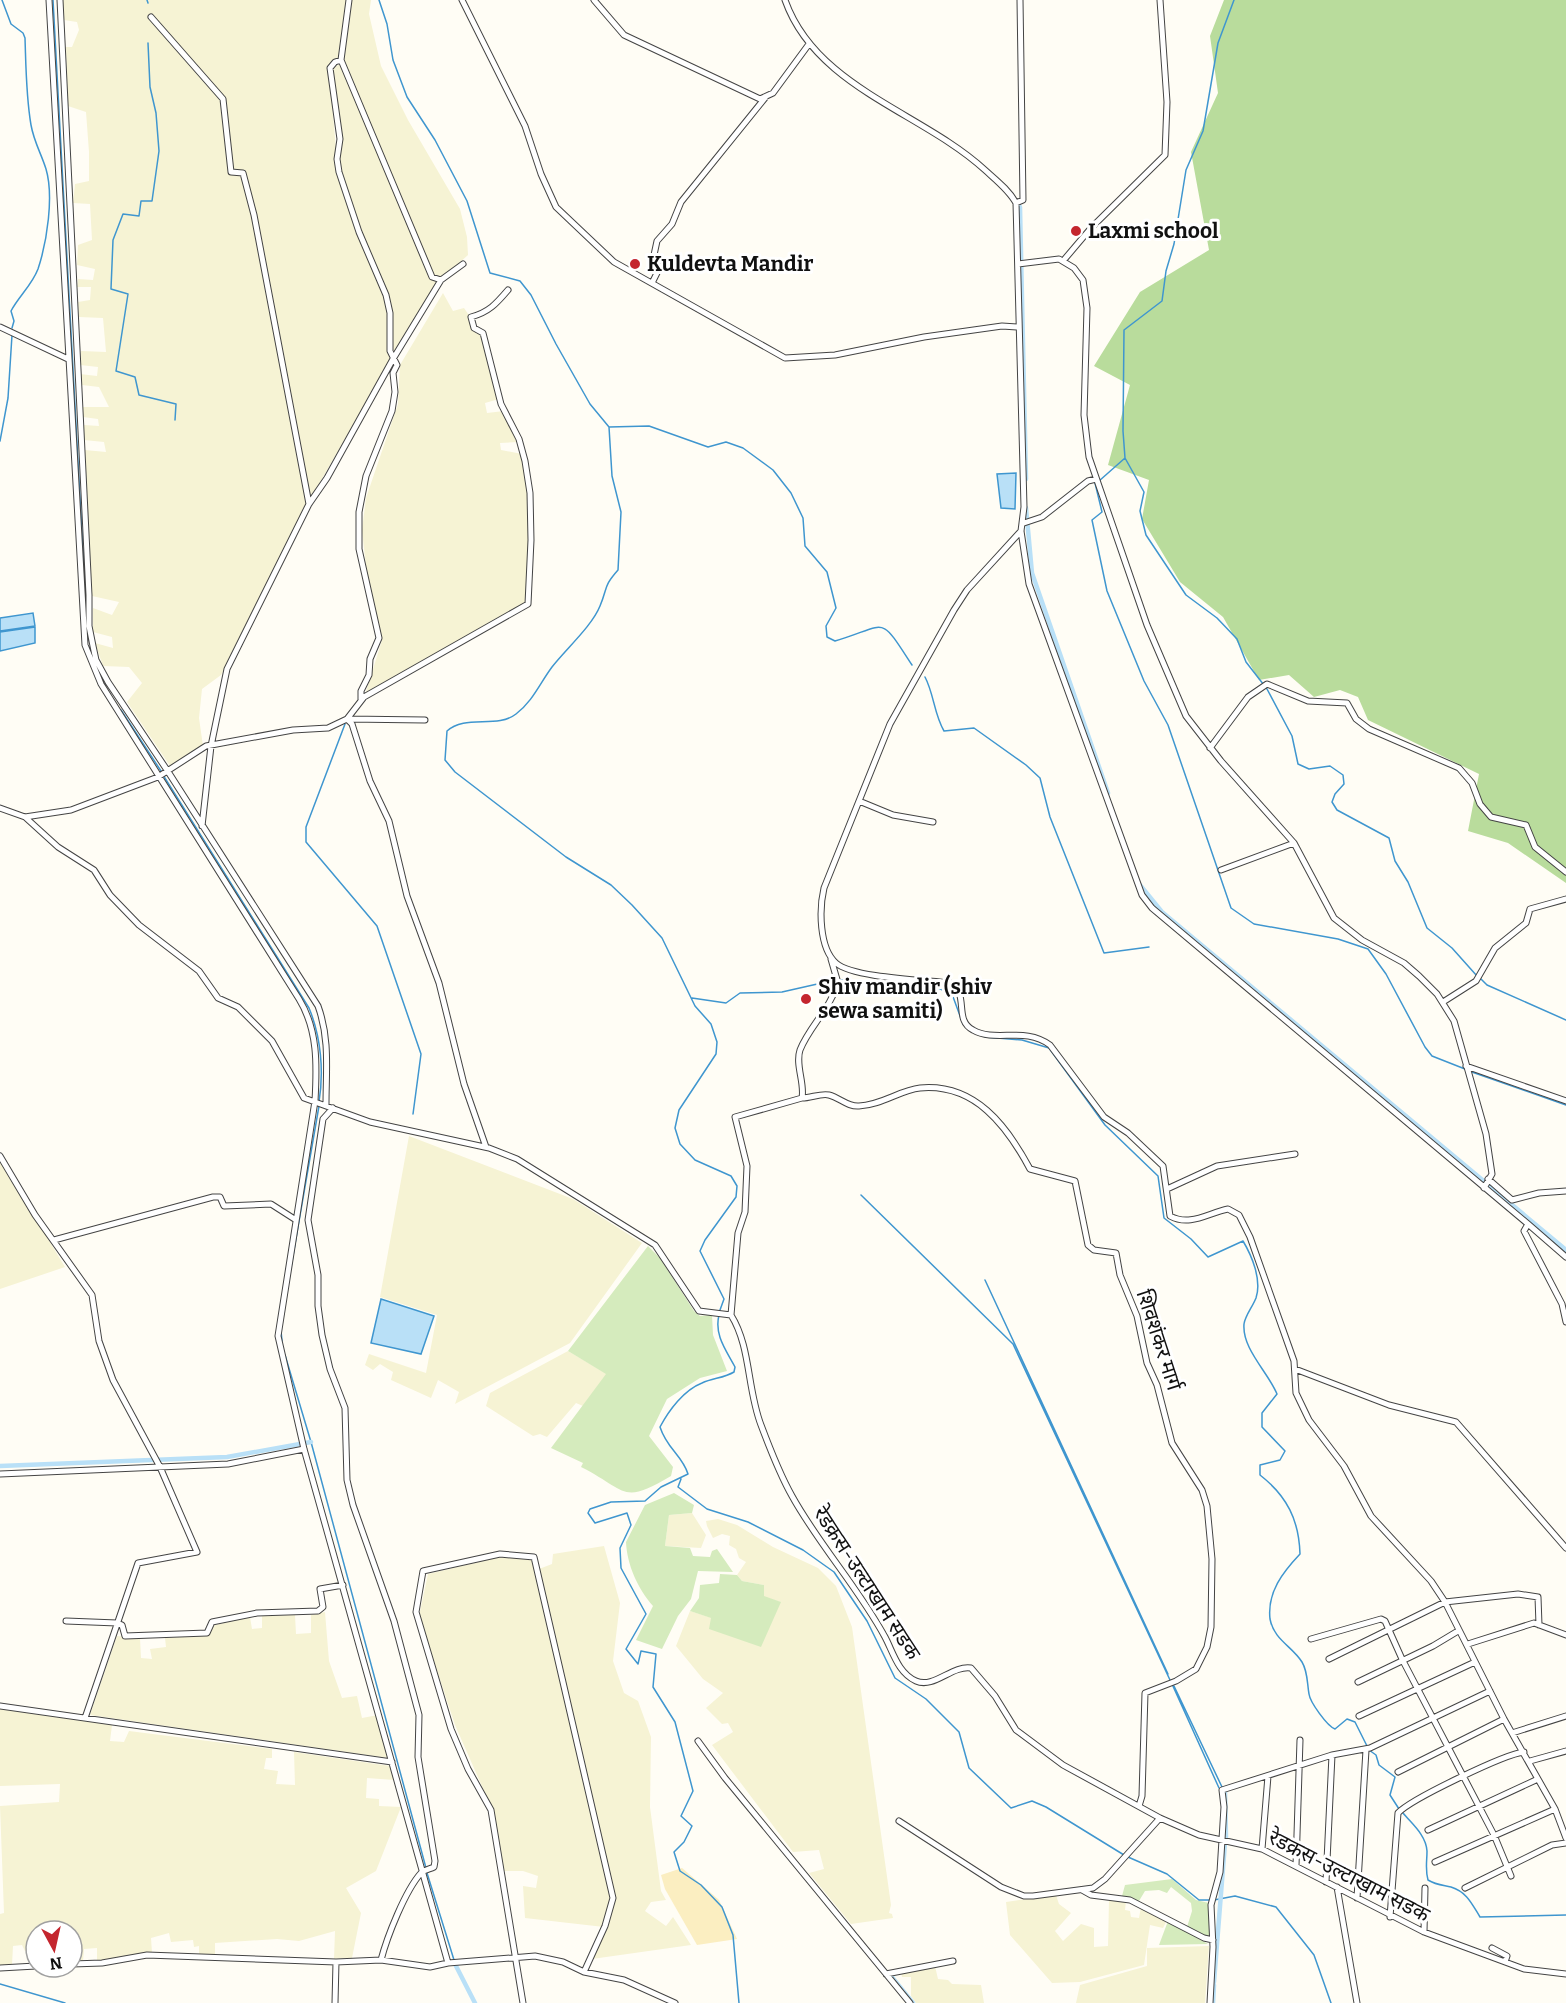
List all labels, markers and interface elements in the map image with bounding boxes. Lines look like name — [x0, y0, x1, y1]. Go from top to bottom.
place label: Laxmi school — [1088, 218, 1219, 244]
marker: Laxmi school — [1069, 224, 1083, 238]
place label: Kuldevta Mandir — [647, 251, 813, 277]
marker: Kuldevta Mandir — [628, 257, 642, 271]
place label: Shiv mandir (shiv sewa samiti) — [818, 974, 992, 1024]
marker: Shiv mandir (shiv sewa samiti) — [799, 992, 813, 1006]
street label: शिवशंकर मार्ग — [1131, 1286, 1188, 1395]
street label: रेडक्रस-उल्टाखाम सडक — [807, 1501, 927, 1665]
street label: रेडक्रस-उल्टाखाम सडक — [1264, 1824, 1435, 1928]
north arrow — [24, 1919, 84, 1979]
text: N — [49, 1953, 63, 1974]

